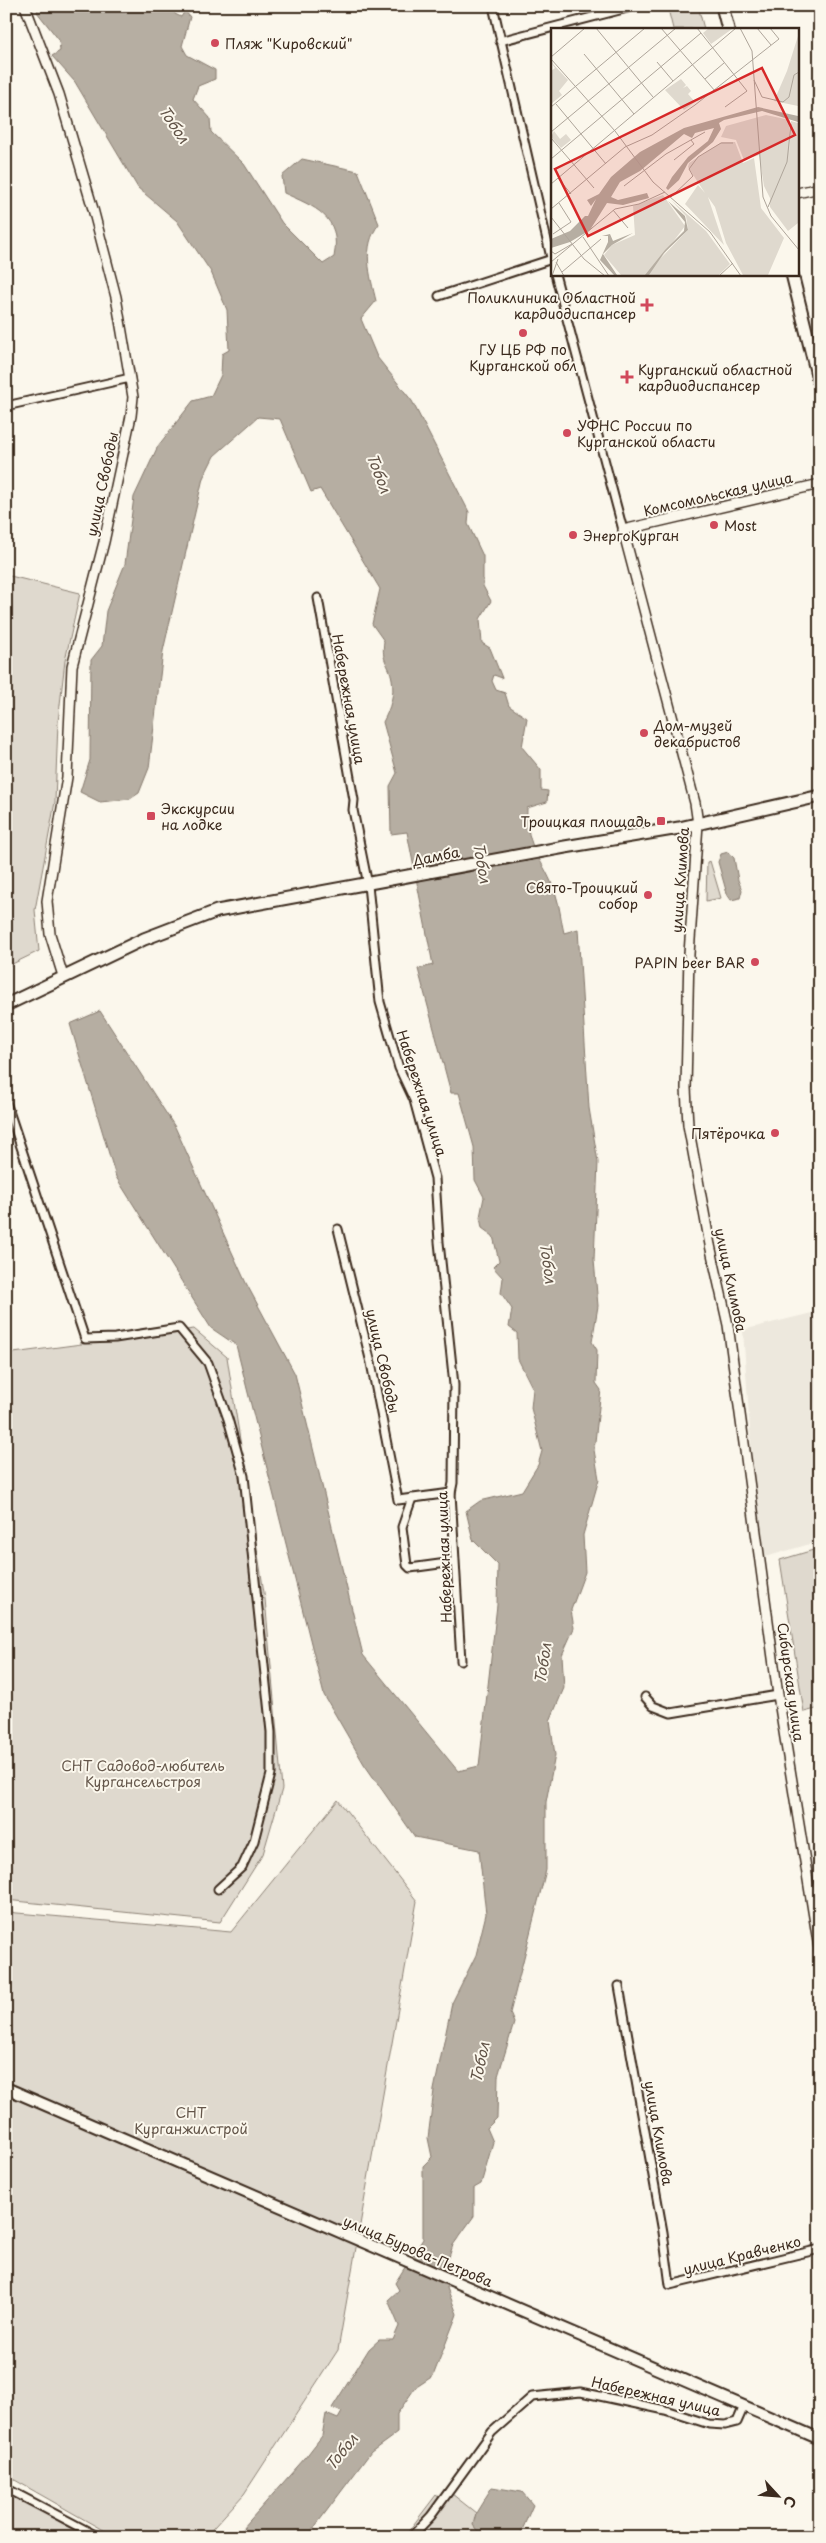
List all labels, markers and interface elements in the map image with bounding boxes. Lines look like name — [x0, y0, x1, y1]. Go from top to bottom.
inset map — [551, 28, 798, 275]
place label: Пляж "Кировский" — [225, 33, 352, 54]
marker: Пляж "Кировский" — [209, 37, 221, 49]
water label: Тобол — [154, 101, 196, 147]
place label: Поликлиника Областной кардиодиспансер — [467, 287, 636, 324]
marker: Поликлиника Областной кардиодиспансер — [640, 298, 654, 312]
marker: ГУ ЦБ РФ по Курганской обл — [517, 327, 529, 339]
place label: ГУ ЦБ РФ по Курганской обл — [469, 339, 577, 376]
place label: Курганский областной кардиодиспансер — [638, 359, 792, 396]
marker: Курганский областной кардиодиспансер — [620, 370, 634, 384]
place label: УФНС России по Курганской области — [577, 415, 715, 452]
marker: УФНС России по Курганской области — [561, 427, 573, 439]
street label: улица Свободы — [81, 430, 123, 538]
water label: Тобол — [362, 450, 398, 496]
street label: Комсомольская улица — [641, 467, 795, 521]
place label: Most — [724, 515, 757, 536]
marker: Most — [708, 519, 720, 531]
place label: ЭнергоКурган — [583, 525, 679, 546]
marker: ЭнергоКурган — [567, 529, 579, 541]
street label: Набережная улица — [327, 632, 371, 766]
place label: Дом-музей декабристов — [653, 715, 741, 752]
marker: Дом-музей декабристов — [638, 727, 650, 739]
place label: Экскурсии на лодке — [161, 798, 235, 835]
marker: Экскурсии на лодке — [145, 810, 157, 822]
place label: Троицкая площадь — [520, 811, 651, 832]
marker: Троицкая площадь — [655, 815, 667, 827]
street label: улица Климова — [666, 826, 694, 934]
street label: Дамба — [410, 841, 462, 871]
water label: Тобол — [468, 841, 498, 885]
place label: Свято-Троицкий собор — [526, 877, 638, 914]
marker: Свято-Троицкий собор — [642, 889, 654, 901]
place label: PAPIN beer BAR — [634, 952, 745, 973]
marker: PAPIN beer BAR — [749, 956, 761, 968]
street label: Набережная улица — [392, 1027, 452, 1159]
place label: Пятёрочка — [691, 1123, 765, 1144]
marker: Пятёрочка — [769, 1127, 781, 1139]
street label: улица Климова — [710, 1226, 752, 1334]
water label: Тобол — [535, 1241, 563, 1285]
street label: улица Свободы — [361, 1307, 405, 1415]
street label: Набережная улица — [431, 1490, 457, 1623]
street label: Сибирская улица — [772, 1621, 810, 1743]
water label: Тобол — [527, 1641, 557, 1685]
park label: СНТ Садовод-любитель Кургансельстроя — [61, 1755, 225, 1792]
water label: Тобол — [464, 2040, 494, 2084]
street label: улица Климова — [639, 2079, 679, 2187]
park label: СНТ Курганжилстрой — [134, 2102, 248, 2139]
street label: улица Бурова-Петрова — [340, 2210, 496, 2292]
street label: улица Кравченко — [681, 2230, 803, 2280]
street label: Набережная улица — [589, 2371, 723, 2421]
water label: Тобол — [319, 2428, 363, 2474]
north arrow — [754, 2470, 804, 2520]
text: С — [778, 2493, 802, 2511]

